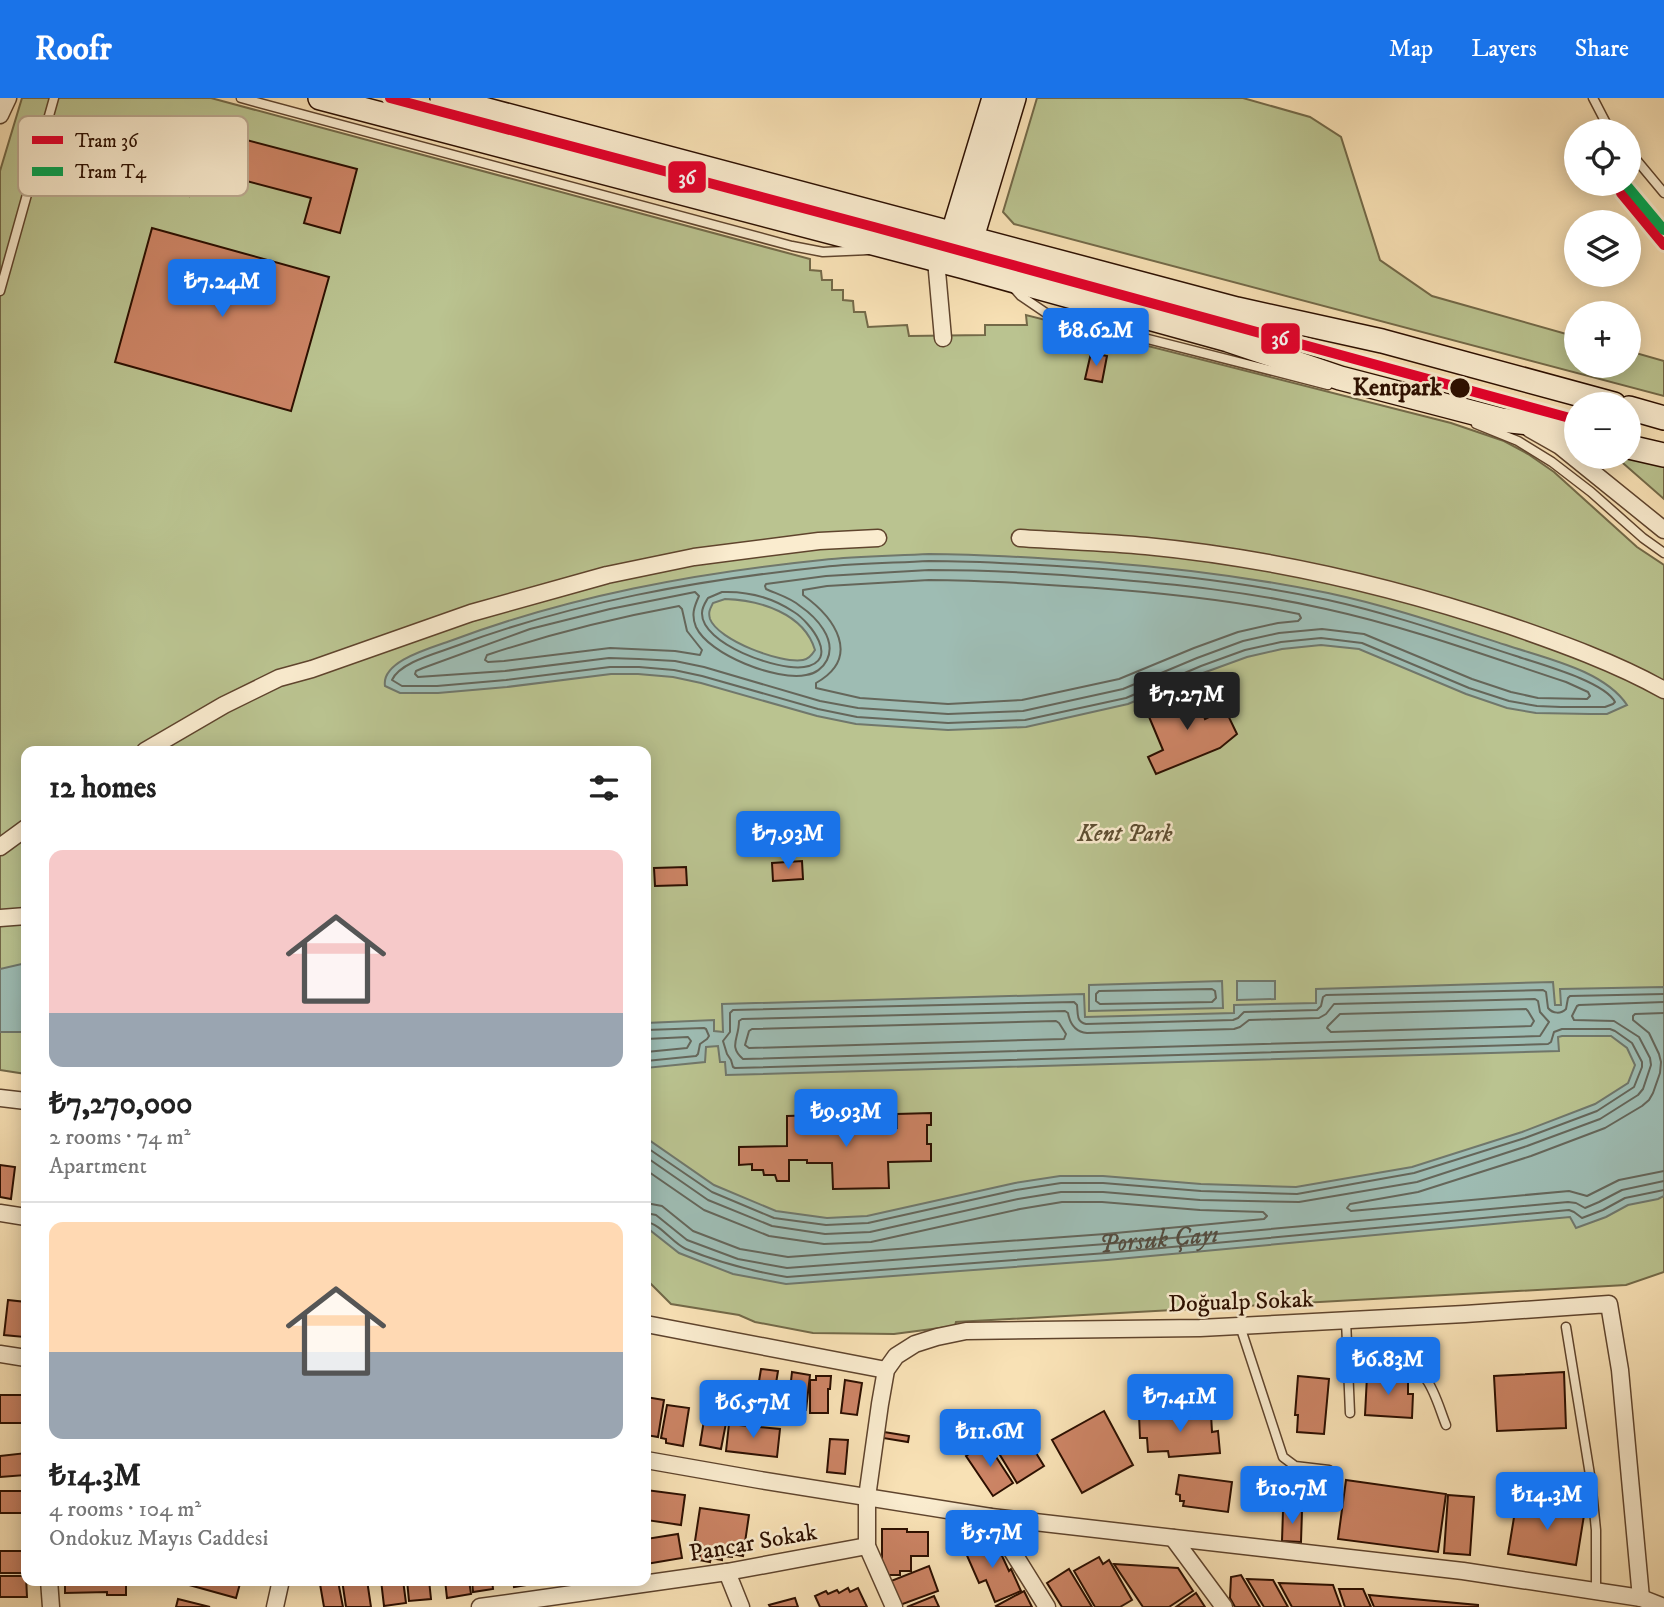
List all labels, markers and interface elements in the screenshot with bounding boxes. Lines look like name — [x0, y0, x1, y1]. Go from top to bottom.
text: Roofr — [35, 29, 112, 70]
text: Map — [1389, 34, 1433, 64]
text: Layers — [1471, 34, 1537, 64]
text: Share — [1575, 34, 1629, 64]
legend — [18, 116, 248, 196]
map controls — [1564, 119, 1641, 469]
button: locate — [1564, 119, 1641, 196]
text: Tram 36 — [75, 130, 139, 153]
line badge: 36 — [667, 160, 707, 194]
text: Tram T4 — [75, 161, 147, 184]
text: 36 — [679, 167, 697, 190]
button: layers — [1564, 210, 1641, 287]
pin: ₺7.24M — [165, 260, 279, 319]
text: ₺7.24M — [184, 267, 260, 296]
button: + — [1564, 301, 1641, 378]
pin: ₺8.62M — [1039, 308, 1153, 368]
text: ₺8.62M — [1059, 316, 1133, 345]
line badge: 36 — [1260, 322, 1301, 355]
text: 36 — [1272, 328, 1290, 351]
place label: Kentpark — [1352, 373, 1443, 403]
marker: Kentpark — [1448, 376, 1472, 400]
button: − — [1564, 392, 1641, 469]
pin: ₺7.27M — [1130, 672, 1244, 732]
text: ₺7.27M — [1150, 680, 1224, 709]
icon: filters — [585, 769, 623, 807]
text: 12 homes — [49, 770, 156, 807]
pin: ₺7.93M — [731, 812, 845, 871]
text: ₺7.93M — [752, 819, 824, 848]
park label: Kent Park — [1076, 819, 1173, 849]
icon: home — [273, 896, 399, 1022]
text: ₺7,270,000 — [49, 1086, 192, 1123]
pin: ₺9.93M — [789, 1090, 903, 1149]
text: ₺9.93M — [810, 1097, 882, 1126]
text: 2 rooms · 74 m² — [49, 1123, 190, 1152]
text: Apartment — [49, 1152, 147, 1181]
water label: Porsuk Çayı — [1097, 1217, 1220, 1261]
icon: home — [273, 1268, 399, 1394]
street label: Doğualp Sokak — [1168, 1284, 1314, 1320]
pin: ₺6.83M — [1331, 1338, 1445, 1397]
text: ₺6.83M — [1352, 1345, 1424, 1374]
pin: ₺7.41M — [1123, 1374, 1237, 1434]
pin: ₺6.57M — [696, 1380, 810, 1440]
text: ₺7.41M — [1143, 1382, 1217, 1411]
text: ₺6.57M — [716, 1388, 790, 1417]
pin: ₺11.6M — [933, 1410, 1047, 1469]
text: ₺11.6M — [956, 1417, 1024, 1446]
text: ₺14.3M — [49, 1458, 141, 1495]
pin: ₺10.7M — [1235, 1466, 1349, 1526]
pin: ₺14.3M — [1490, 1472, 1604, 1532]
text: ₺10.7M — [1256, 1474, 1328, 1503]
text: ₺14.3M — [1512, 1480, 1582, 1509]
text: 4 rooms · 104 m² — [49, 1495, 201, 1524]
pin: ₺5.7M — [943, 1510, 1041, 1570]
street label: Pancar Sokak — [687, 1517, 819, 1569]
text: ₺5.7M — [961, 1518, 1023, 1547]
text: Ondokuz Mayıs Caddesi — [49, 1524, 268, 1553]

